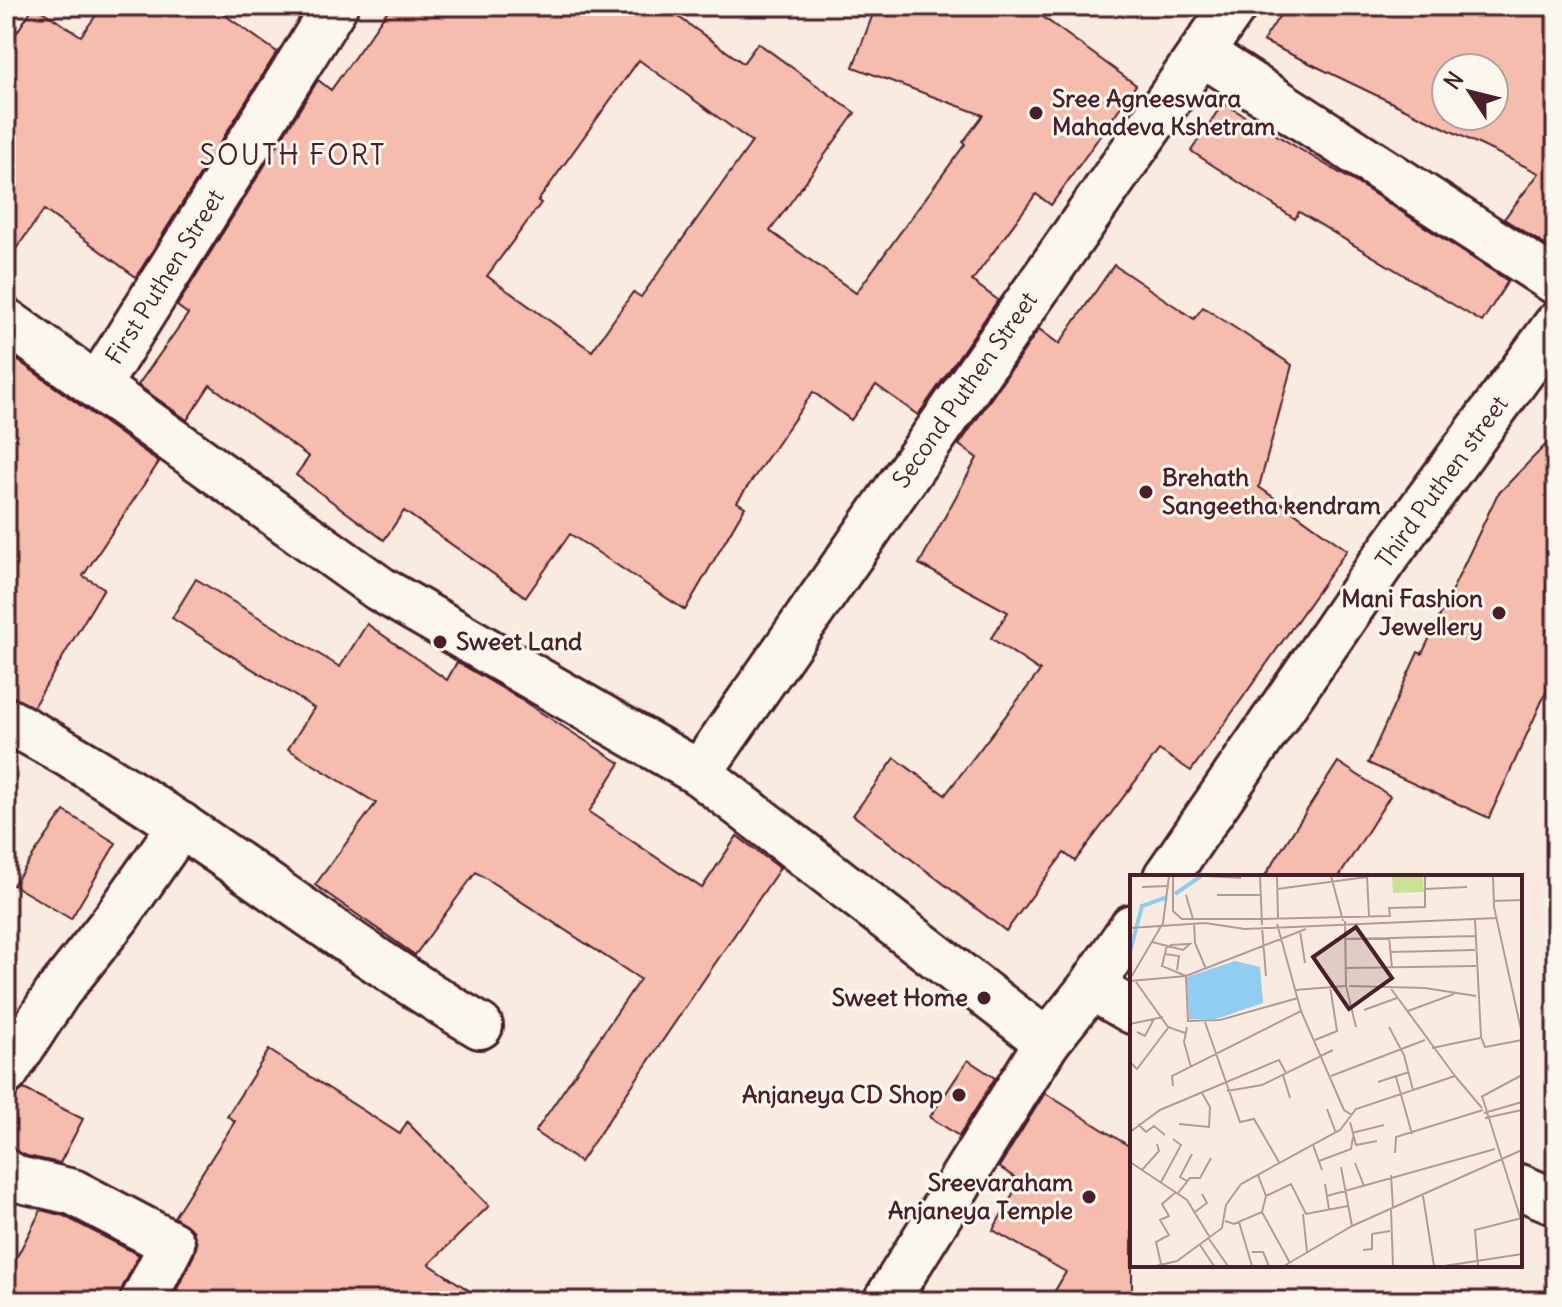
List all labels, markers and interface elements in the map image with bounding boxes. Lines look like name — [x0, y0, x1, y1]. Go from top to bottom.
north arrow — [1430, 52, 1510, 132]
text: N — [1438, 66, 1469, 95]
place label: Sree Agneeswara Mahadeva Kshetram — [1052, 83, 1275, 141]
marker: Sree Agneeswara Mahadeva Kshetram — [1027, 104, 1045, 122]
district label: SOUTH FORT — [200, 137, 386, 173]
street label: First Puthen Street — [98, 184, 230, 369]
street label: Second Puthen Street — [885, 286, 1043, 493]
street label: Third Puthen street — [1368, 389, 1514, 574]
place label: Brehath Sangeetha kendram — [1162, 462, 1381, 520]
marker: Brehath Sangeetha kendram — [1137, 483, 1155, 501]
place label: Mani Fashion Jewellery — [1341, 583, 1483, 641]
marker: Mani Fashion Jewellery — [1490, 604, 1508, 622]
place label: Sweet Land — [456, 626, 582, 656]
marker: Sweet Land — [431, 633, 449, 651]
inset map — [1130, 875, 1522, 1267]
place label: Sweet Home — [832, 982, 968, 1012]
marker: Sweet Home — [975, 989, 993, 1007]
place label: Anjaneya CD Shop — [742, 1079, 943, 1109]
marker: Anjaneya CD Shop — [950, 1086, 968, 1104]
place label: Sreevaraham Anjaneya Temple — [888, 1167, 1073, 1225]
marker: Sreevaraham Anjaneya Temple — [1080, 1188, 1098, 1206]

